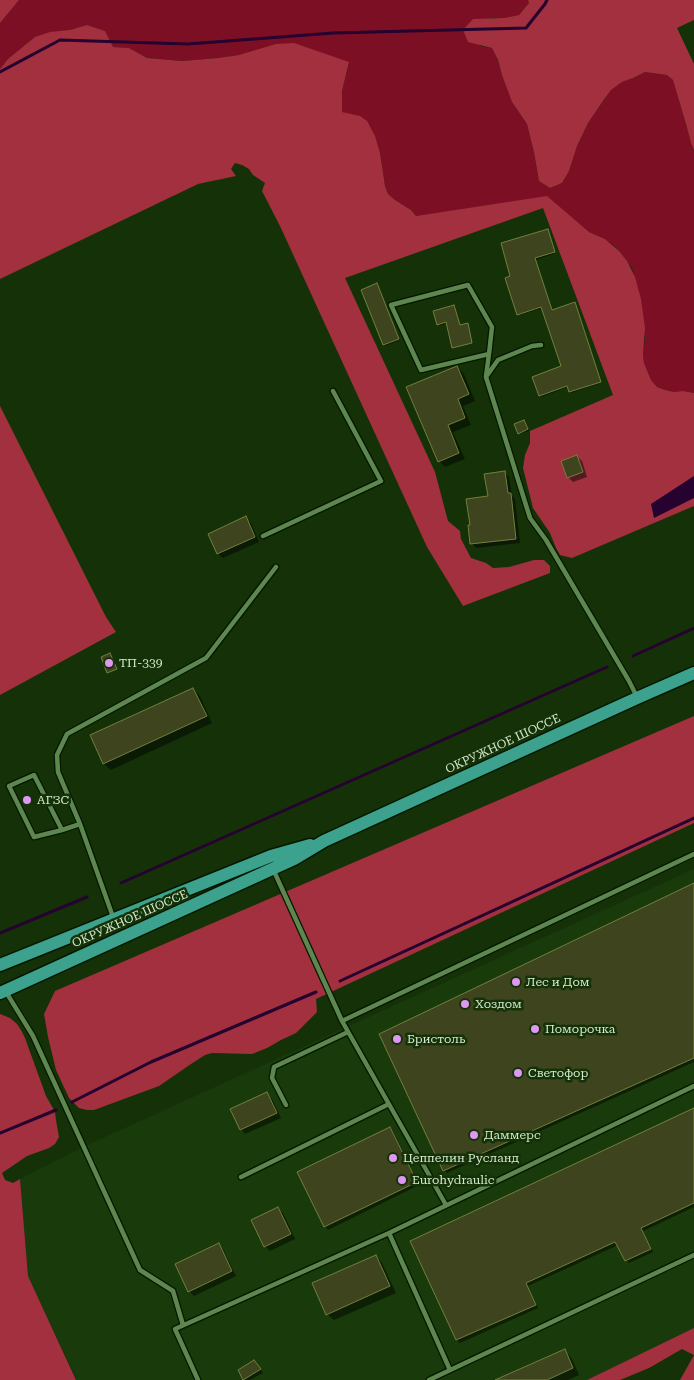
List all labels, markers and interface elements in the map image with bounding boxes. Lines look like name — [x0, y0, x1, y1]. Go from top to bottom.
place label: ТП-339 — [119, 656, 162, 670]
marker: ТП-339 — [103, 657, 115, 669]
street label: ОКРУЖНОЕ ШОССЕ — [443, 711, 563, 777]
place label: АГЗС — [37, 793, 69, 807]
marker: АГЗС — [21, 794, 33, 806]
street label: ОКРУЖНОЕ ШОССЕ — [70, 887, 190, 951]
place label: Лес и Дом — [526, 975, 589, 989]
marker: Лес и Дом — [510, 976, 522, 988]
place label: Хоздом — [475, 997, 522, 1011]
marker: Хоздом — [459, 998, 471, 1010]
place label: Поморочка — [545, 1022, 615, 1036]
marker: Поморочка — [529, 1023, 541, 1035]
place label: Бристоль — [407, 1032, 465, 1046]
marker: Бристоль — [391, 1033, 403, 1045]
place label: Светофор — [528, 1066, 588, 1080]
marker: Светофор — [512, 1067, 524, 1079]
place label: Даммерс — [484, 1128, 541, 1142]
marker: Даммерс — [468, 1129, 480, 1141]
place label: Цеппелин Русланд — [403, 1151, 519, 1165]
marker: Цеппелин Русланд — [387, 1152, 399, 1164]
place label: Eurohydraulic — [412, 1173, 494, 1187]
marker: Eurohydraulic — [396, 1174, 408, 1186]

